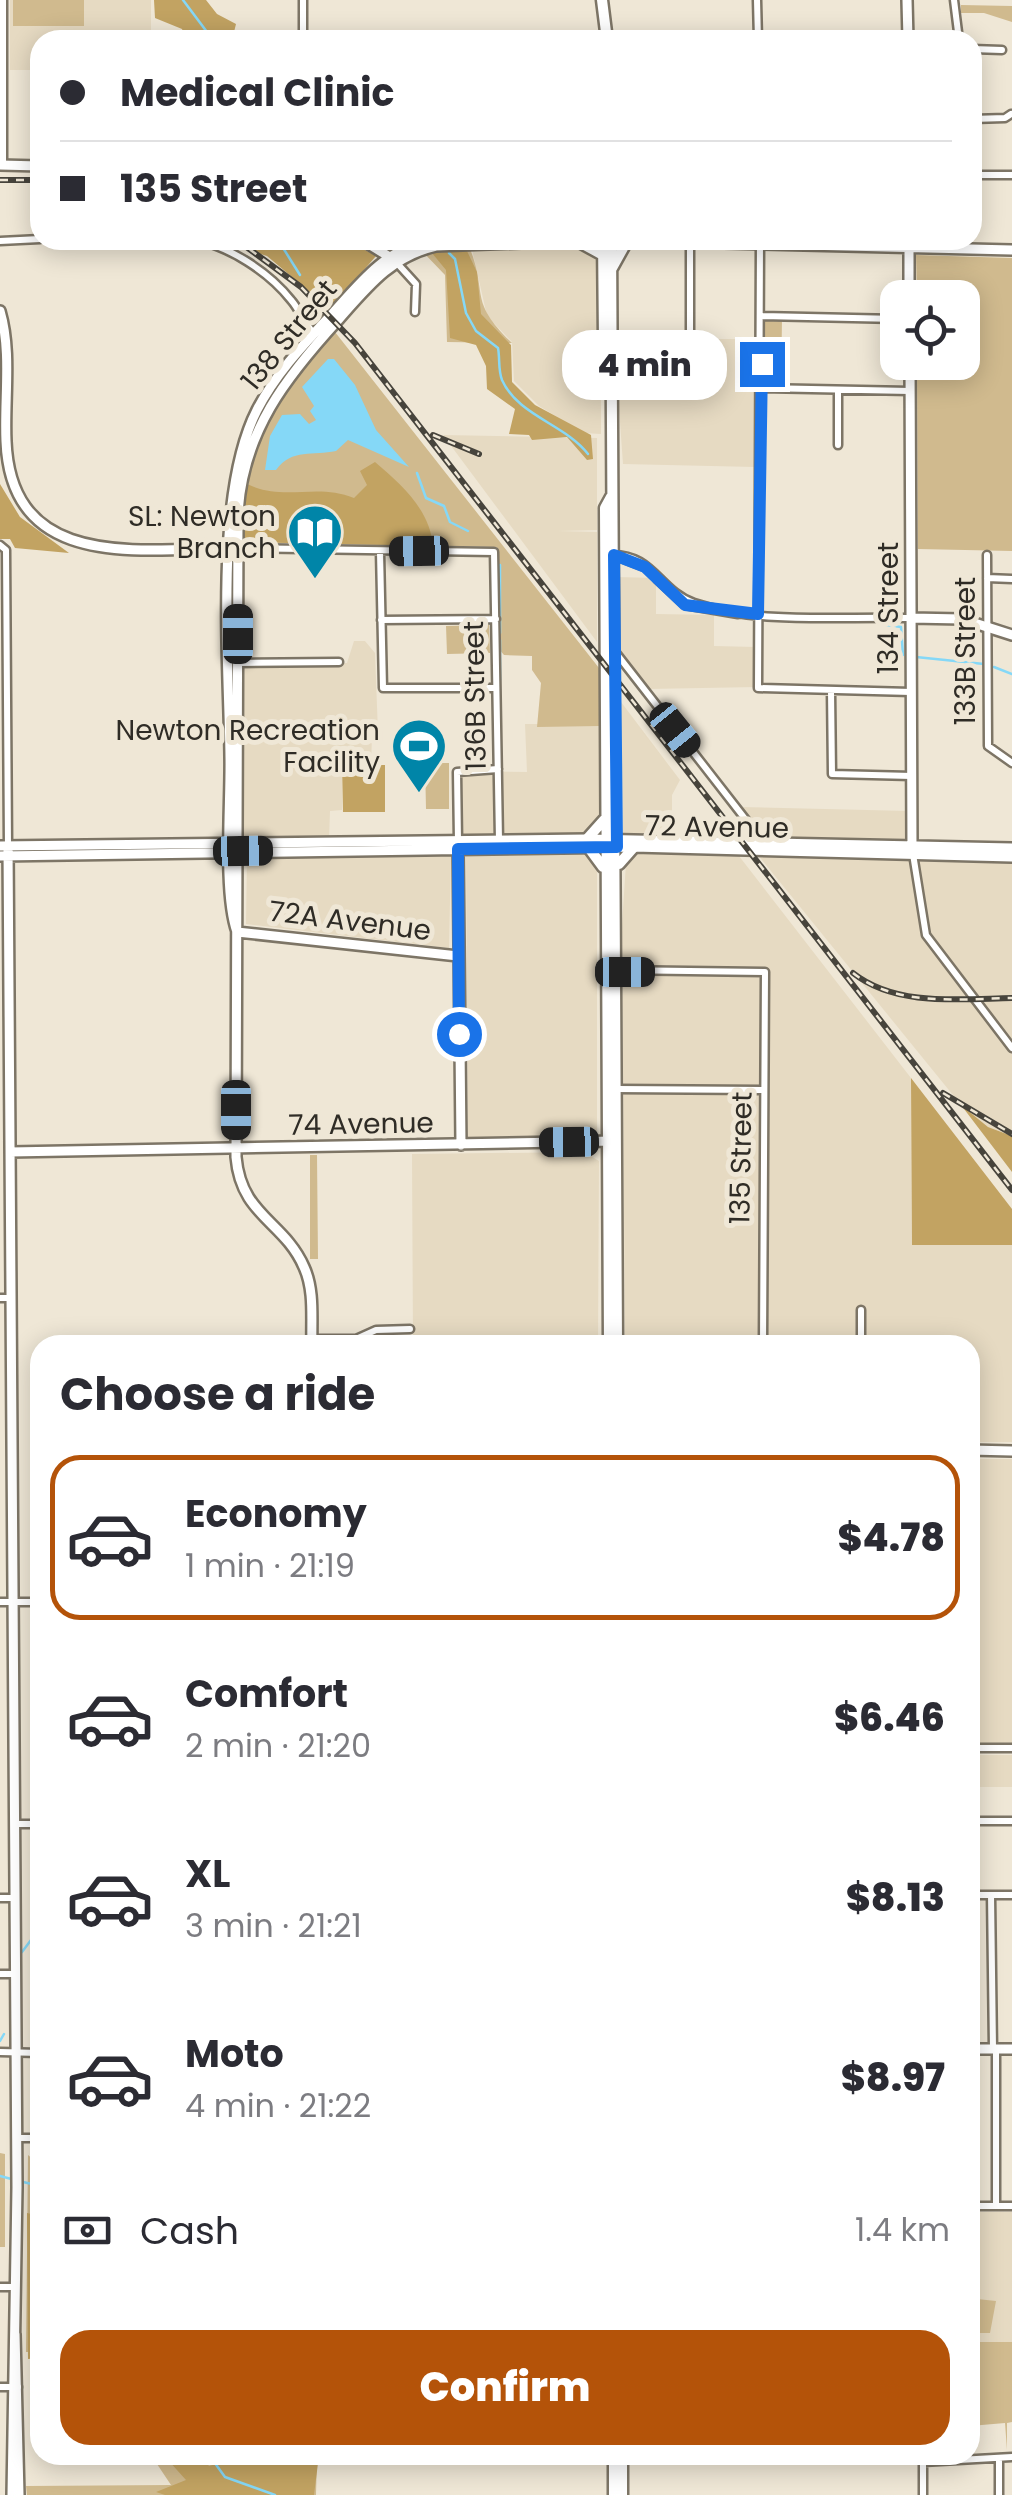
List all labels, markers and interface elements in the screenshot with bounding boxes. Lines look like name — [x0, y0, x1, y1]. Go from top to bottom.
text: Medical Clinic — [120, 66, 395, 119]
text: 135 Street — [120, 162, 307, 215]
street label: 138 Street — [232, 271, 346, 399]
map controls — [880, 280, 980, 380]
button: locate — [880, 280, 980, 380]
callout: 4 min — [562, 329, 727, 399]
text: 4 min — [597, 342, 692, 387]
route end — [740, 342, 785, 387]
place label: SL: Newton Branch — [128, 497, 276, 568]
library icon: SL: Newton Branch — [285, 502, 345, 581]
car — [389, 535, 449, 567]
street label: 134 Street — [869, 542, 908, 674]
street label: 133B Street — [946, 577, 985, 725]
car — [223, 604, 253, 664]
street label: 136B Street — [454, 621, 496, 771]
car — [644, 697, 706, 763]
place label: Newton Recreation Facility — [115, 711, 380, 782]
sports icon: Newton Recreation Facility — [389, 716, 449, 795]
street label: 72 Avenue — [645, 806, 789, 848]
car — [213, 835, 273, 867]
street label: 72A Avenue — [267, 892, 433, 950]
car — [595, 957, 655, 987]
route start — [437, 1012, 482, 1057]
car — [221, 1080, 251, 1140]
street label: 135 Street — [720, 1091, 762, 1225]
street label: 74 Avenue — [288, 1103, 434, 1145]
car — [539, 1126, 599, 1158]
text: Choose a ride — [60, 1363, 375, 1426]
text: Economy — [185, 1487, 367, 1540]
icon: car — [65, 1493, 155, 1583]
text: $4.78 — [837, 1511, 945, 1564]
text: 1 min · 21:19 — [185, 1543, 355, 1588]
text: Comfort — [185, 1667, 348, 1720]
icon: car — [65, 1673, 155, 1763]
text: $6.46 — [834, 1691, 945, 1744]
text: 2 min · 21:20 — [185, 1723, 371, 1768]
text: XL — [185, 1847, 230, 1900]
icon: car — [65, 1853, 155, 1943]
text: $8.13 — [846, 1871, 945, 1924]
text: 3 min · 21:21 — [185, 1903, 362, 1948]
text: Moto — [185, 2027, 284, 2080]
icon: car — [65, 2033, 155, 2123]
text: $8.97 — [841, 2051, 945, 2104]
text: 4 min · 21:22 — [185, 2083, 371, 2128]
icon: cash — [60, 2203, 115, 2258]
text: Cash — [140, 2204, 239, 2257]
text: 1.4 km — [855, 2207, 950, 2252]
button: Confirm — [60, 2330, 950, 2445]

